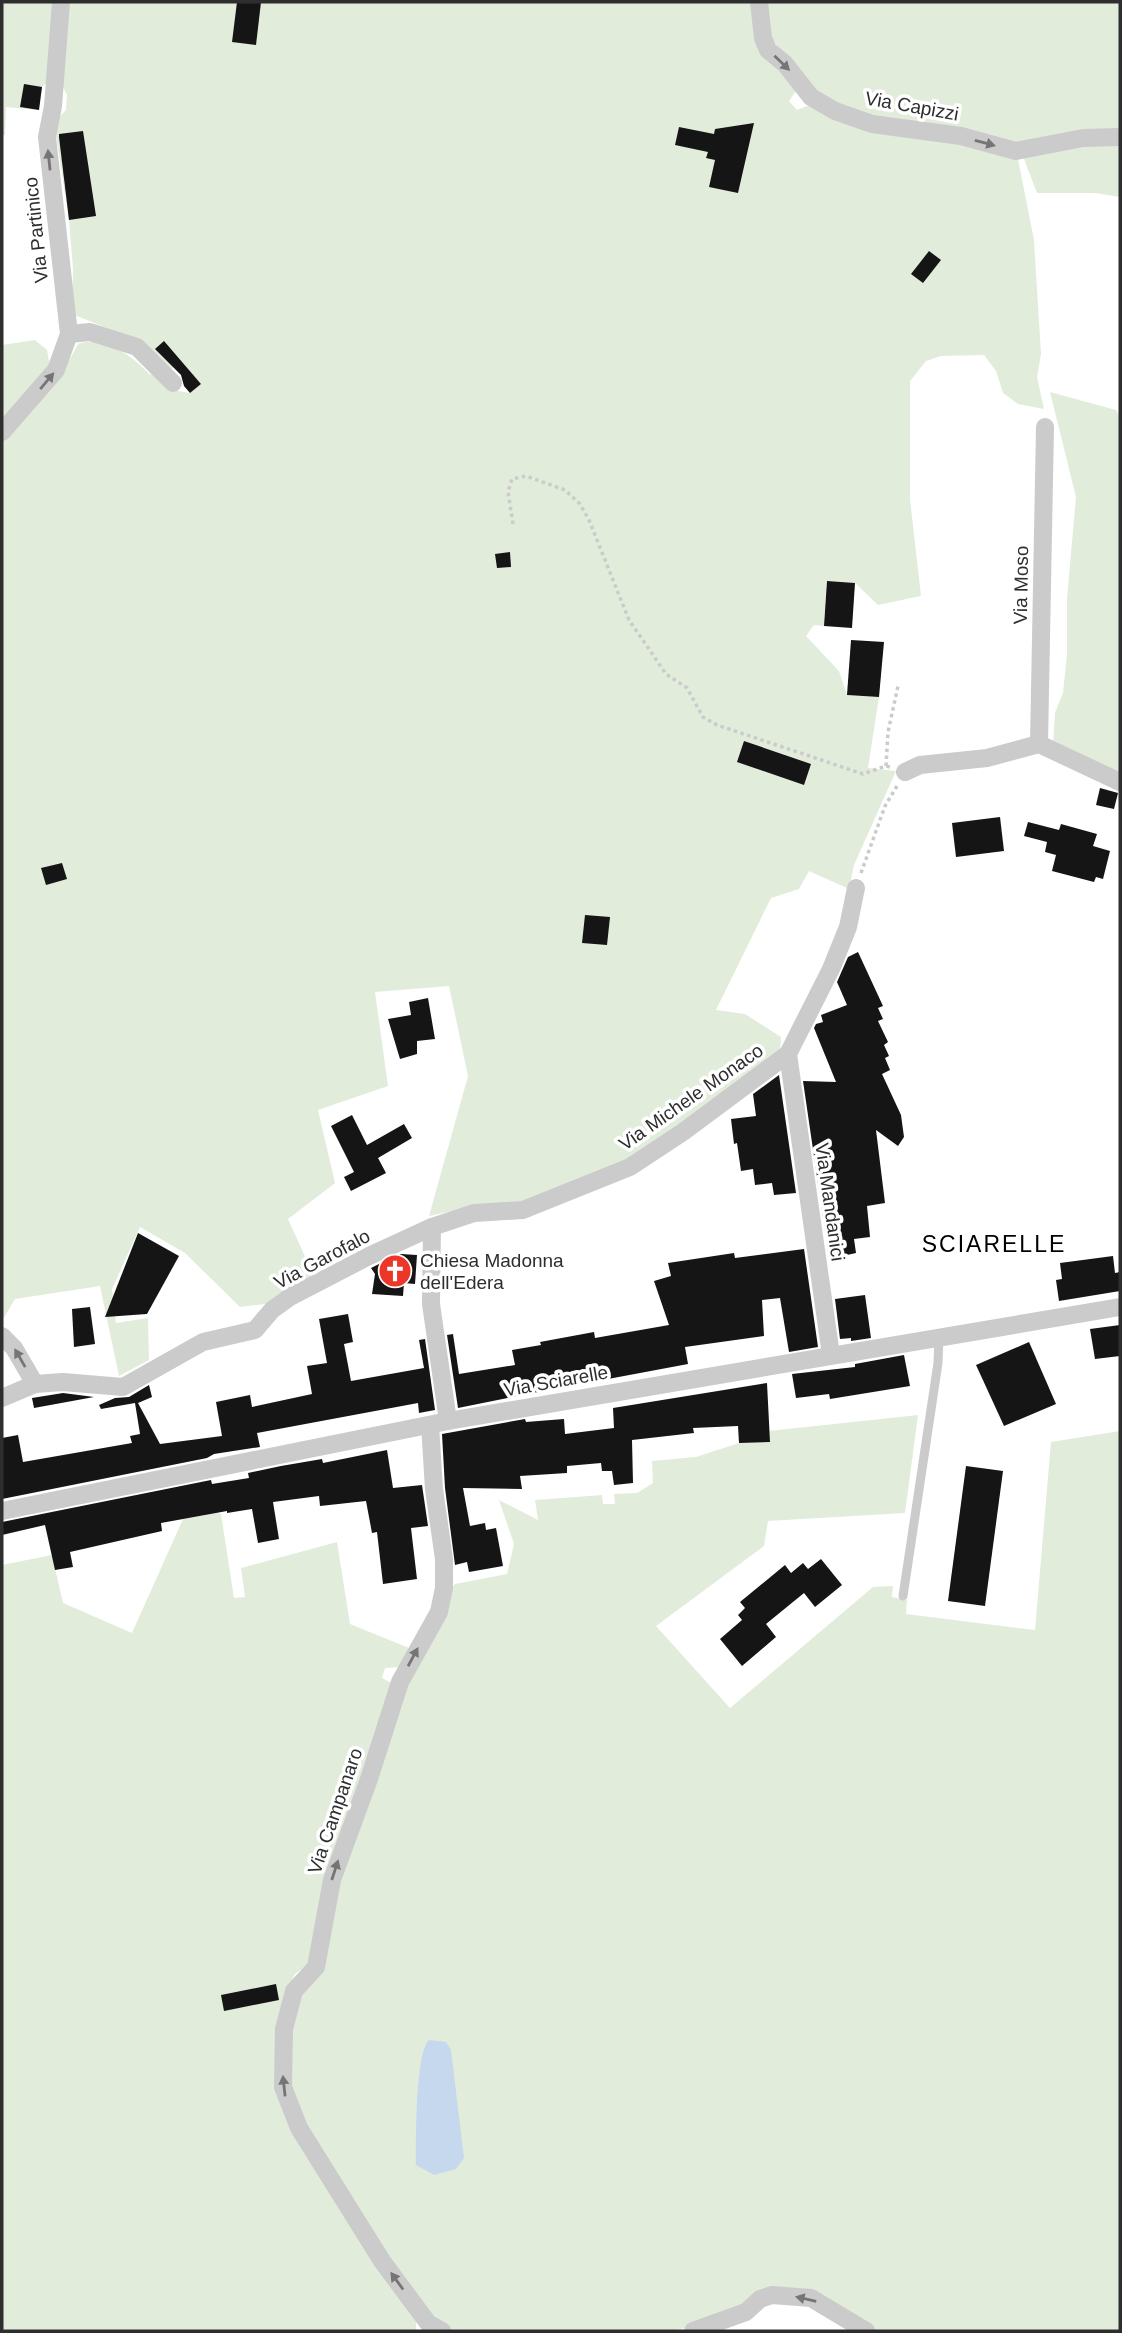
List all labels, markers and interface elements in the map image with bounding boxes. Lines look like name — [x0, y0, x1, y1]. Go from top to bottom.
one-way arrow — [773, 54, 790, 71]
street label: Via Capizzi — [864, 87, 960, 125]
one-way arrow — [975, 138, 997, 149]
one-way arrow — [44, 149, 55, 171]
street label: Via Partinico — [20, 176, 52, 284]
one-way arrow — [39, 372, 54, 390]
street label: Via Moso — [1010, 545, 1032, 625]
street label: Via Michele Monaco — [615, 1039, 767, 1155]
street label: Via Mandanici — [811, 1142, 849, 1262]
street label: Via Garofalo — [271, 1225, 373, 1293]
district label: SCIARELLE — [922, 1231, 1066, 1257]
place label: Chiesa Madonna dell'Edera — [420, 1250, 564, 1293]
church icon: Chiesa Madonna dell'Edera — [376, 1252, 414, 1290]
one-way arrow — [14, 1349, 27, 1368]
street label: Via Sciarelle — [502, 1362, 610, 1400]
one-way arrow — [407, 1647, 419, 1667]
street label: Via Campanaro — [304, 1745, 366, 1877]
one-way arrow — [331, 1860, 341, 1881]
one-way arrow — [279, 2075, 290, 2097]
one-way arrow — [390, 2272, 404, 2291]
one-way arrow — [795, 2293, 817, 2304]

